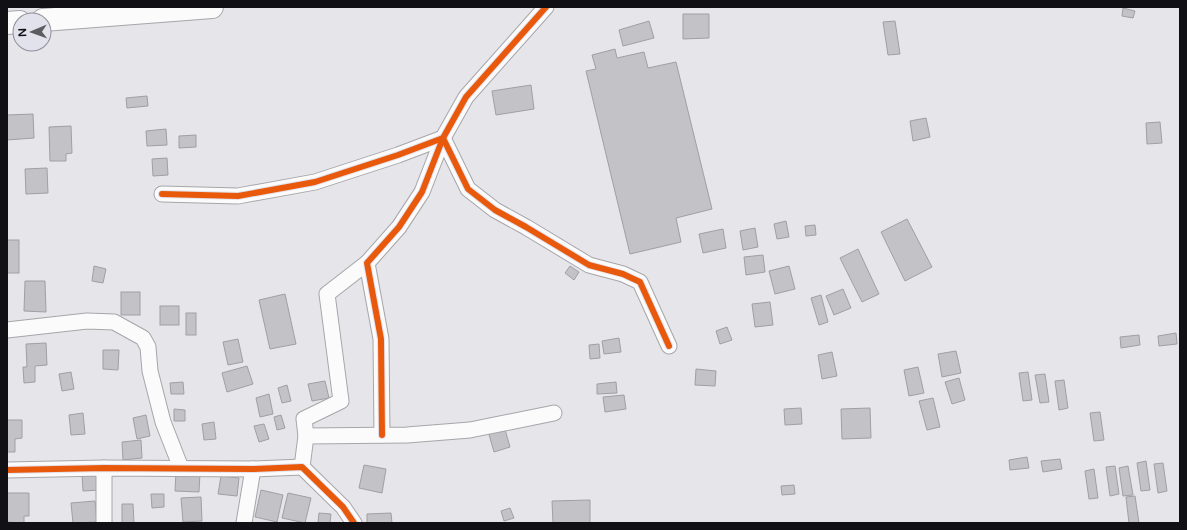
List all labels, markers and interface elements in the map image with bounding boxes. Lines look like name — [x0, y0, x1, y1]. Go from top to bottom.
north arrow — [12, 12, 52, 52]
text: N — [16, 28, 29, 37]

